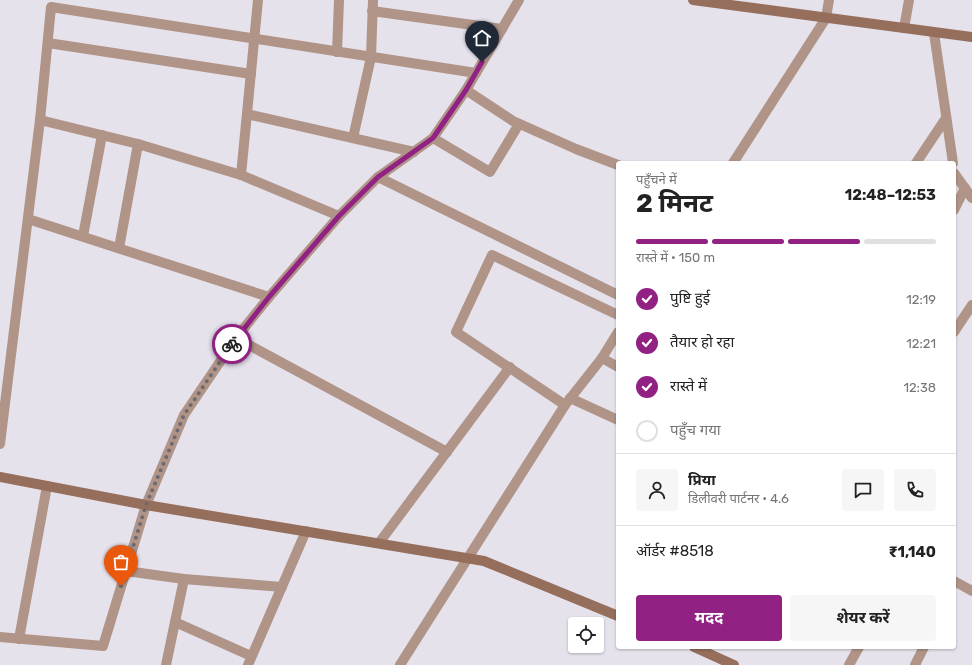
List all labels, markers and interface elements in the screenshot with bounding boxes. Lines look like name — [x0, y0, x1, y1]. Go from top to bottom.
pin — [465, 21, 499, 62]
icon: home — [471, 27, 493, 49]
text: पहुँचने में — [636, 172, 677, 187]
text: 12:48–12:53 — [845, 186, 936, 204]
text: 2 मिनट — [636, 188, 713, 219]
text: रास्ते में · 150 m — [636, 250, 715, 265]
icon: check — [636, 288, 658, 310]
text: पुष्टि हुई — [670, 289, 710, 307]
text: 12:19 — [906, 292, 936, 307]
courier — [212, 324, 252, 364]
icon: check — [636, 332, 658, 354]
icon: bike — [221, 333, 243, 355]
text: तैयार हो रहा — [670, 333, 734, 351]
text: 12:21 — [906, 336, 936, 351]
icon: check — [636, 376, 658, 398]
text: रास्ते में — [670, 377, 707, 395]
text: 12:38 — [903, 380, 936, 395]
text: पहुँच गया — [670, 421, 721, 439]
button: person — [636, 469, 678, 511]
button: chat — [842, 469, 884, 511]
button: phone — [894, 469, 936, 511]
text: प्रिया — [688, 471, 716, 489]
text: डिलीवरी पार्टनर · 4.6 — [688, 491, 789, 506]
text: ऑर्डर #8518 — [636, 542, 714, 560]
text: ₹1,140 — [888, 543, 936, 561]
pin — [104, 545, 138, 586]
icon: bag — [110, 551, 132, 573]
button: मदद — [636, 595, 782, 641]
button: शेयर करें — [790, 595, 936, 641]
map controls — [568, 617, 604, 653]
button: locate — [568, 617, 604, 653]

